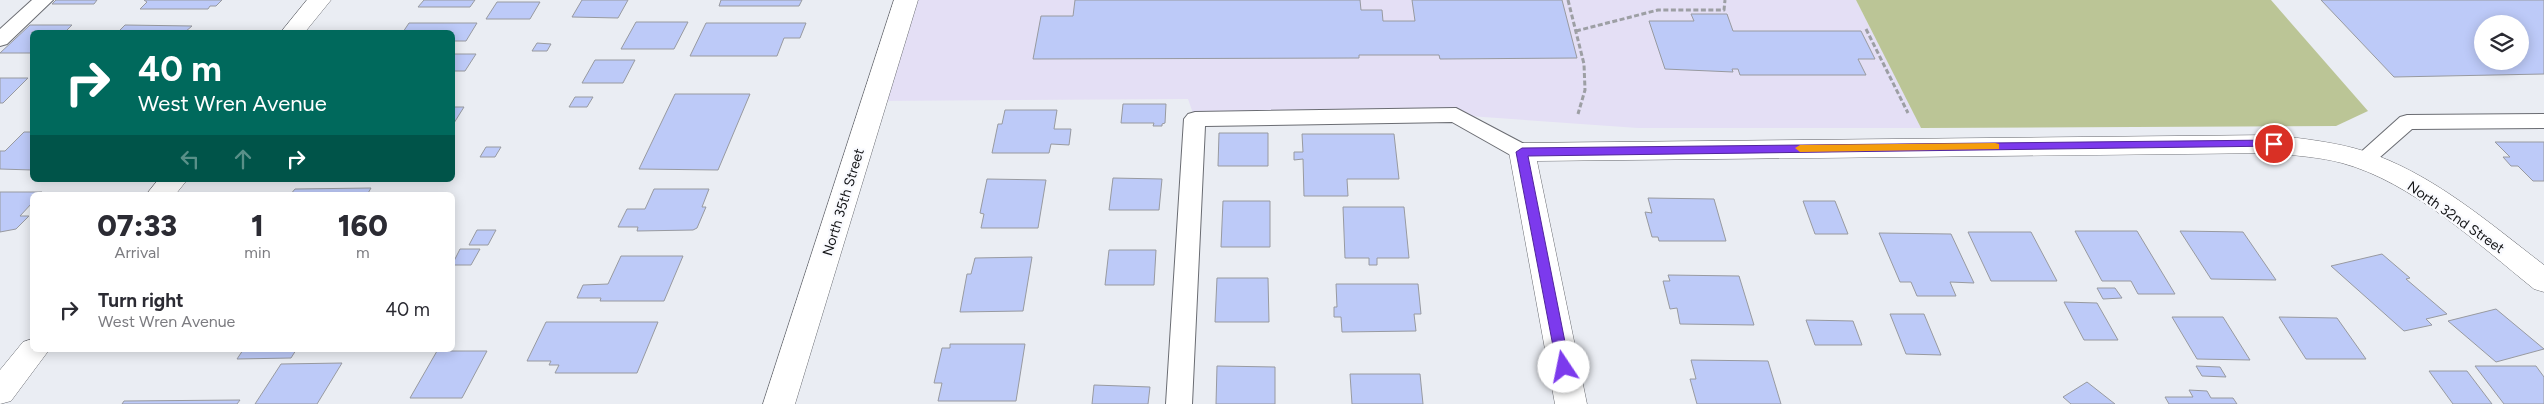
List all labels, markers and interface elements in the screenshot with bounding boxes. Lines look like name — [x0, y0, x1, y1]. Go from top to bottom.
map controls — [2474, 15, 2529, 70]
button: layers — [2474, 15, 2529, 70]
text: 40 m — [138, 48, 222, 90]
icon: right — [55, 50, 120, 115]
text: West Wren Avenue — [138, 90, 327, 117]
pin — [2253, 123, 2295, 165]
icon: arrive — [2260, 130, 2288, 158]
icon: left — [176, 145, 204, 173]
icon: ahead — [229, 145, 257, 173]
icon: right — [282, 145, 310, 173]
street label: North 35th Street — [819, 146, 868, 258]
street label: North 32nd Street — [2404, 178, 2507, 257]
text: 07:33 — [97, 207, 177, 244]
text: 1 — [251, 207, 264, 244]
text: 160 — [338, 207, 388, 244]
text: Arrival — [115, 243, 160, 262]
text: min — [244, 243, 271, 262]
text: m — [356, 243, 370, 262]
text: Turn right — [98, 289, 184, 312]
icon: right — [55, 296, 83, 324]
text: 40 m — [385, 298, 430, 321]
text: West Wren Avenue — [98, 312, 235, 331]
position arrow — [1537, 340, 1589, 392]

